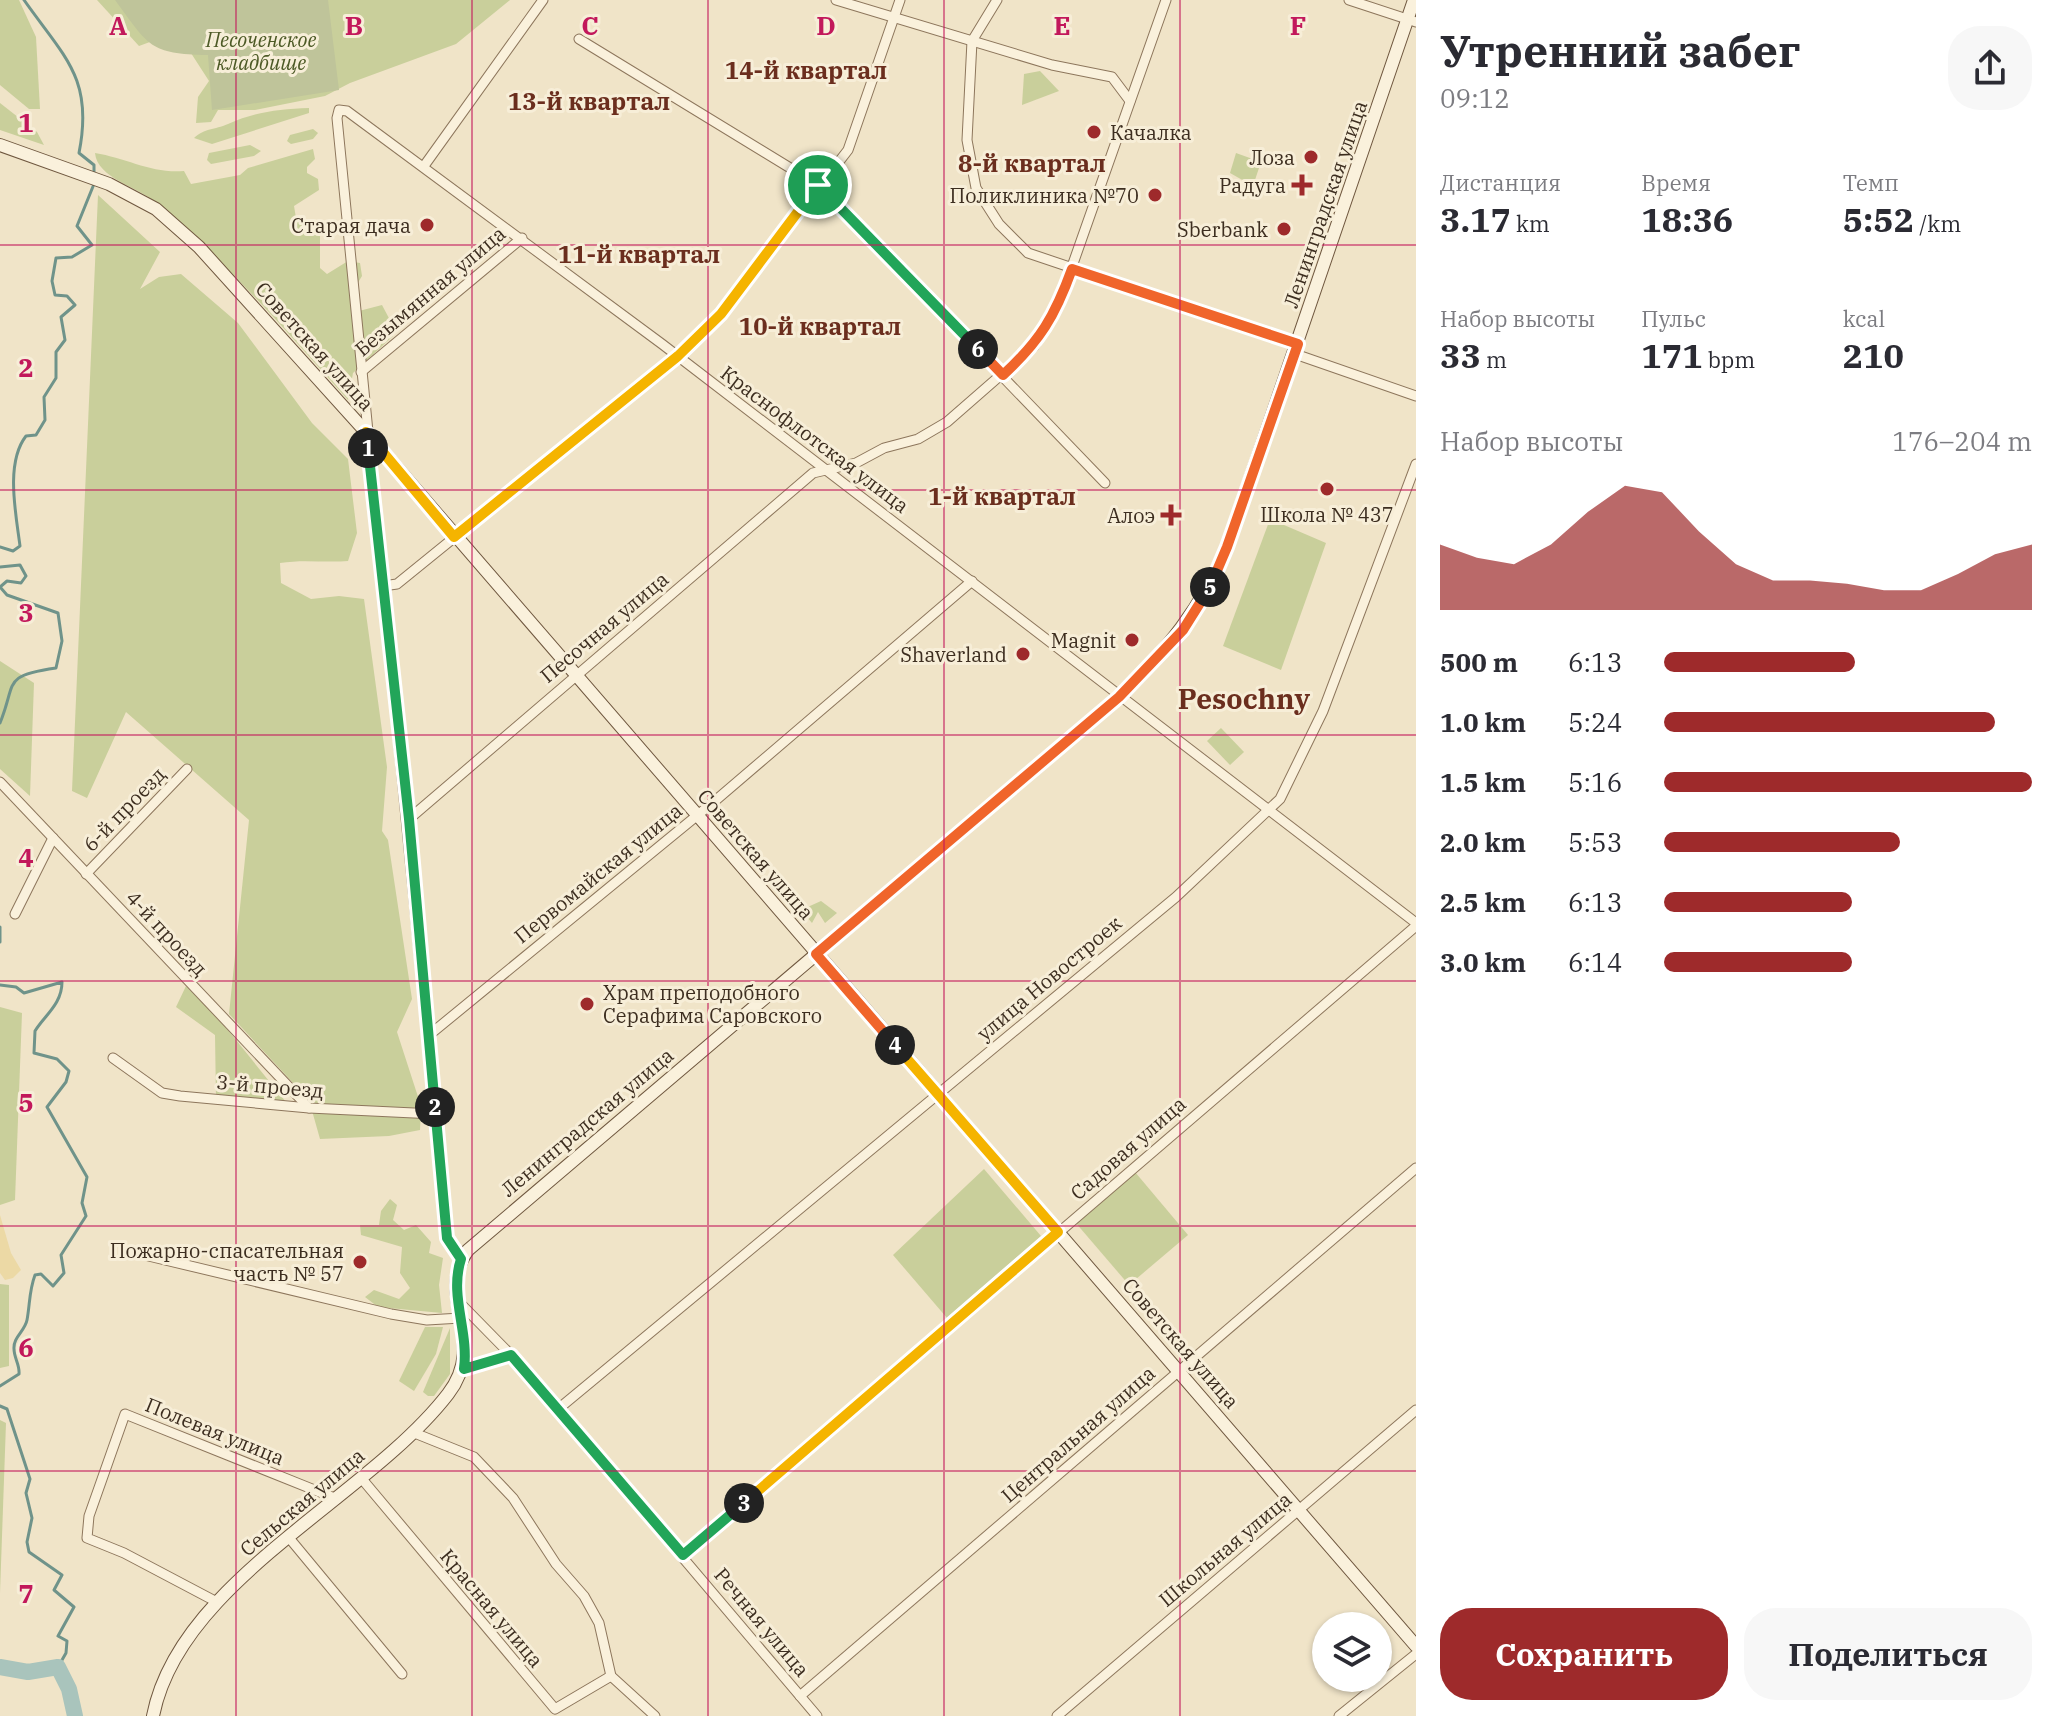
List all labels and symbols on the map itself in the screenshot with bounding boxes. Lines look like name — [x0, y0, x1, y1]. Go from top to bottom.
text: A — [109, 8, 127, 42]
text: B — [345, 8, 363, 42]
text: C — [581, 8, 599, 42]
text: D — [816, 8, 836, 42]
text: E — [1053, 8, 1071, 42]
text: F — [1290, 8, 1306, 42]
park label: Песоченское кладбище — [205, 26, 316, 76]
district label: 14-й квартал — [725, 54, 887, 86]
district label: 13-й квартал — [508, 85, 670, 117]
street label: Ленинградская улица — [1277, 97, 1373, 311]
text: 1 — [18, 105, 34, 139]
place label: Качалка — [1110, 119, 1192, 146]
marker: Качалка — [1085, 123, 1103, 141]
place label: Лоза — [1249, 144, 1295, 171]
district label: 8-й квартал — [958, 147, 1106, 179]
marker: Лоза — [1302, 148, 1320, 166]
pin — [784, 151, 852, 219]
place label: Радуга — [1219, 172, 1286, 199]
marker: Радуга — [1293, 176, 1311, 194]
place label: Поликлиника №70 — [950, 182, 1139, 209]
marker: Поликлиника №70 — [1146, 186, 1164, 204]
place label: Старая дача — [291, 212, 411, 239]
marker: Старая дача — [418, 216, 436, 234]
place label: Sberbank — [1177, 216, 1268, 243]
street label: Безымянная улица — [349, 220, 511, 362]
marker: Sberbank — [1275, 220, 1293, 238]
district label: 11-й квартал — [558, 238, 720, 270]
street label: Советская улица — [250, 276, 380, 416]
district label: 10-й квартал — [739, 310, 901, 342]
pin: 6 — [958, 329, 998, 369]
text: 2 — [18, 350, 34, 384]
street label: Краснофлотская улица — [715, 359, 915, 519]
pin: 1 — [348, 428, 388, 468]
district label: 1-й квартал — [928, 480, 1076, 512]
marker: Школа № 437 — [1318, 480, 1336, 498]
place label: Школа № 437 — [1260, 501, 1394, 528]
place label: Алоэ — [1107, 502, 1155, 529]
marker: Алоэ — [1162, 506, 1180, 524]
street label: Песочная улица — [534, 565, 674, 689]
pin: 5 — [1190, 567, 1230, 607]
text: 3 — [18, 595, 34, 629]
place label: Magnit — [1051, 627, 1116, 654]
marker: Magnit — [1123, 631, 1141, 649]
place label: Shaverland — [900, 641, 1007, 668]
marker: Shaverland — [1014, 645, 1032, 663]
district label: Pesochny — [1178, 680, 1310, 717]
street label: 6-й проезд — [77, 761, 171, 857]
street label: Советская улица — [692, 783, 820, 925]
street label: Первомайская улица — [508, 797, 688, 949]
text: 4 — [18, 840, 34, 874]
street label: 4-й проезд — [120, 884, 214, 982]
street label: улица Новостроек — [971, 909, 1127, 1046]
place label: Храм преподобного Серафима Саровского — [603, 979, 822, 1029]
marker: Храм преподобного Серафима Саровского — [578, 995, 596, 1013]
pin: 4 — [875, 1025, 915, 1065]
street label: Ленинградская улица — [495, 1042, 679, 1202]
street label: 3-й проезд — [215, 1068, 325, 1104]
text: 5 — [18, 1085, 34, 1119]
pin: 2 — [415, 1087, 455, 1127]
street label: Садовая улица — [1065, 1090, 1192, 1206]
place label: Пожарно-спасательная часть № 57 — [110, 1237, 344, 1287]
marker: Пожарно-спасательная часть № 57 — [351, 1253, 369, 1271]
street label: Советская улица — [1117, 1272, 1245, 1414]
text: 6 — [18, 1330, 34, 1364]
street label: Центральная улица — [995, 1360, 1161, 1508]
street label: Полевая улица — [142, 1391, 288, 1471]
street label: Сельская улица — [234, 1442, 370, 1562]
pin: 3 — [724, 1483, 764, 1523]
street label: Школьная улица — [1153, 1485, 1297, 1612]
street label: Красная улица — [434, 1543, 550, 1673]
street label: Речная улица — [708, 1562, 816, 1682]
text: 7 — [18, 1576, 34, 1610]

